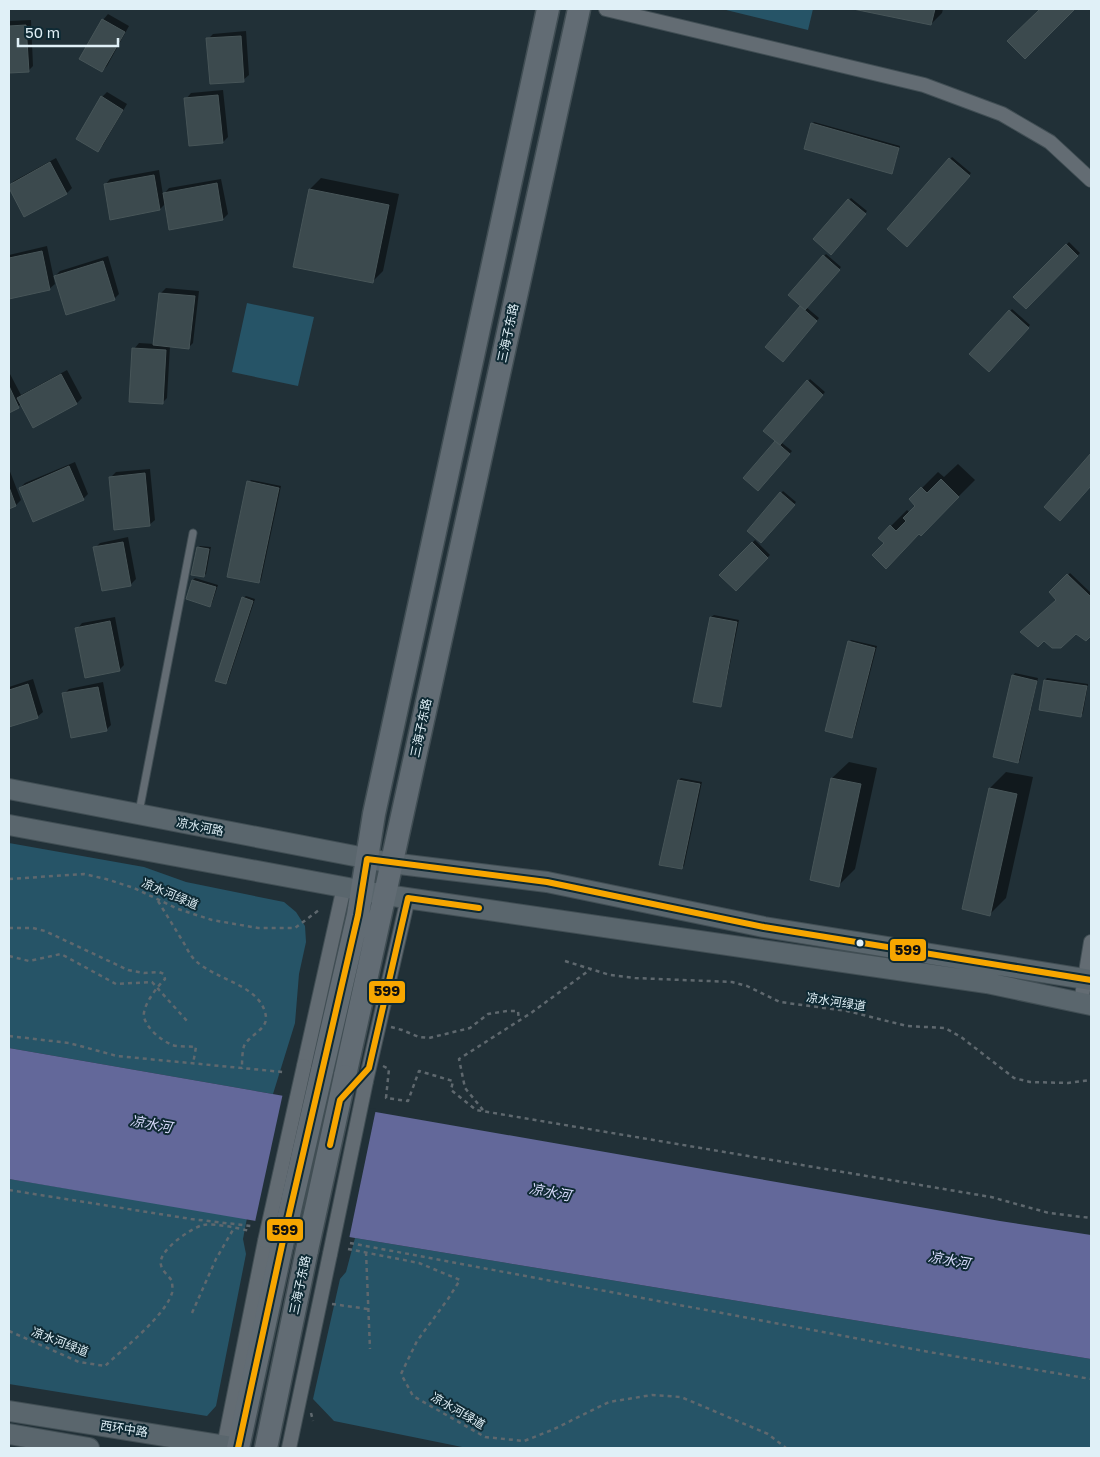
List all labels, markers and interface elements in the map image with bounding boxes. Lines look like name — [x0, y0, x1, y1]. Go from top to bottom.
scale bar — [18, 15, 118, 47]
text: 50 m — [25, 23, 60, 41]
street label: 三海子东路 — [494, 302, 521, 364]
street label: 三海子东路 — [407, 697, 434, 759]
street label: 凉水河路 — [175, 815, 225, 838]
street label: 凉水河绿道 — [140, 875, 201, 912]
unlabelled marker — [855, 938, 865, 948]
line badge: 599 — [889, 938, 927, 962]
text: 599 — [895, 941, 921, 958]
line badge: 599 — [368, 980, 406, 1004]
text: 599 — [374, 982, 400, 999]
street label: 凉水河绿道 — [805, 989, 867, 1014]
water label: 凉水河 — [129, 1111, 176, 1136]
water label: 凉水河 — [528, 1179, 575, 1204]
line badge: 599 — [266, 1218, 304, 1242]
text: 599 — [272, 1221, 298, 1238]
water label: 凉水河 — [927, 1247, 974, 1272]
street label: 三海子东路 — [286, 1254, 313, 1316]
street label: 凉水河绿道 — [29, 1324, 91, 1359]
street label: 凉水河绿道 — [429, 1389, 488, 1432]
street label: 西环中路 — [99, 1417, 149, 1440]

